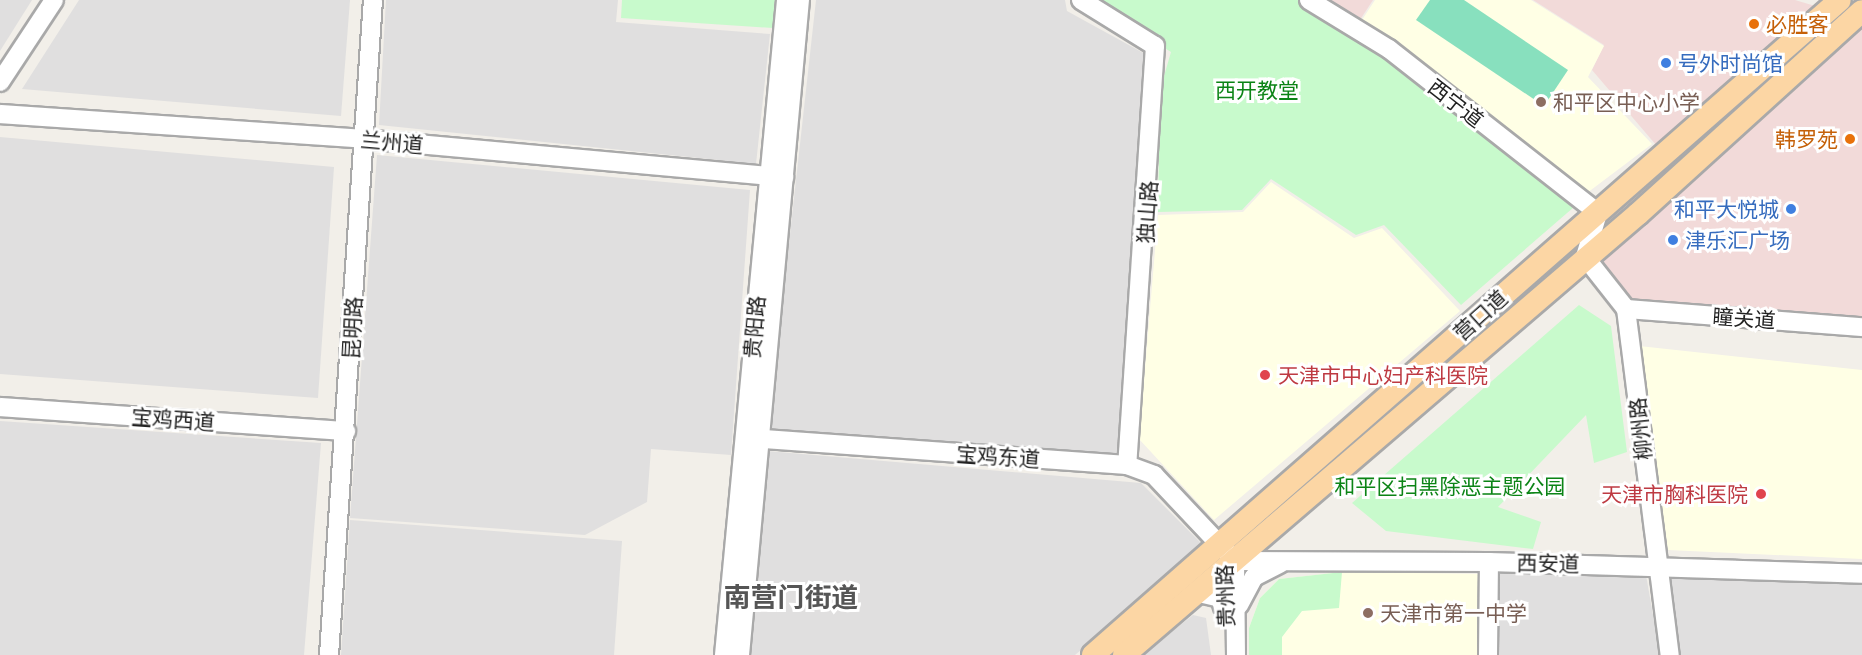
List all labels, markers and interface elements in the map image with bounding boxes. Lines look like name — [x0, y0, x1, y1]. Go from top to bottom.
place label: 必胜客 — [1766, 11, 1829, 37]
marker: 必胜客 — [1747, 17, 1761, 31]
place label: 号外时尚馆 — [1678, 50, 1783, 76]
marker: 号外时尚馆 — [1659, 56, 1673, 70]
street label: 西宁道 — [1423, 74, 1489, 132]
park label: 西开教堂 — [1215, 77, 1299, 103]
place label: 和平区中心小学 — [1553, 89, 1700, 115]
marker: 和平区中心小学 — [1534, 95, 1548, 109]
place label: 韩罗苑 — [1775, 126, 1838, 152]
street label: 兰州道 — [360, 127, 424, 157]
marker: 韩罗苑 — [1843, 132, 1857, 146]
street label: 独山路 — [1132, 180, 1162, 244]
place label: 和平大悦城 — [1674, 196, 1779, 222]
marker: 和平大悦城 — [1784, 202, 1798, 216]
place label: 津乐汇广场 — [1685, 227, 1790, 253]
marker: 津乐汇广场 — [1666, 233, 1680, 247]
street label: 营口道 — [1448, 285, 1512, 345]
street label: 贵阳路 — [739, 295, 769, 359]
street label: 昆明路 — [338, 296, 366, 360]
street label: 瞳关道 — [1712, 303, 1776, 333]
place label: 天津市中心妇产科医院 — [1278, 362, 1488, 388]
marker: 天津市中心妇产科医院 — [1256, 366, 1274, 384]
street label: 柳州路 — [1624, 396, 1656, 462]
street label: 宝鸡西道 — [130, 404, 216, 434]
street label: 宝鸡东道 — [955, 441, 1041, 471]
park label: 和平区扫黑除恶主题公园 — [1335, 473, 1565, 499]
place label: 天津市胸科医院 — [1601, 481, 1748, 507]
marker: 天津市胸科医院 — [1752, 485, 1770, 503]
street label: 西安道 — [1516, 550, 1580, 576]
street label: 贵州路 — [1211, 564, 1239, 628]
district label: 南营门街道 — [724, 582, 858, 614]
place label: 天津市第一中学 — [1380, 600, 1527, 626]
marker: 天津市第一中学 — [1361, 606, 1375, 620]

